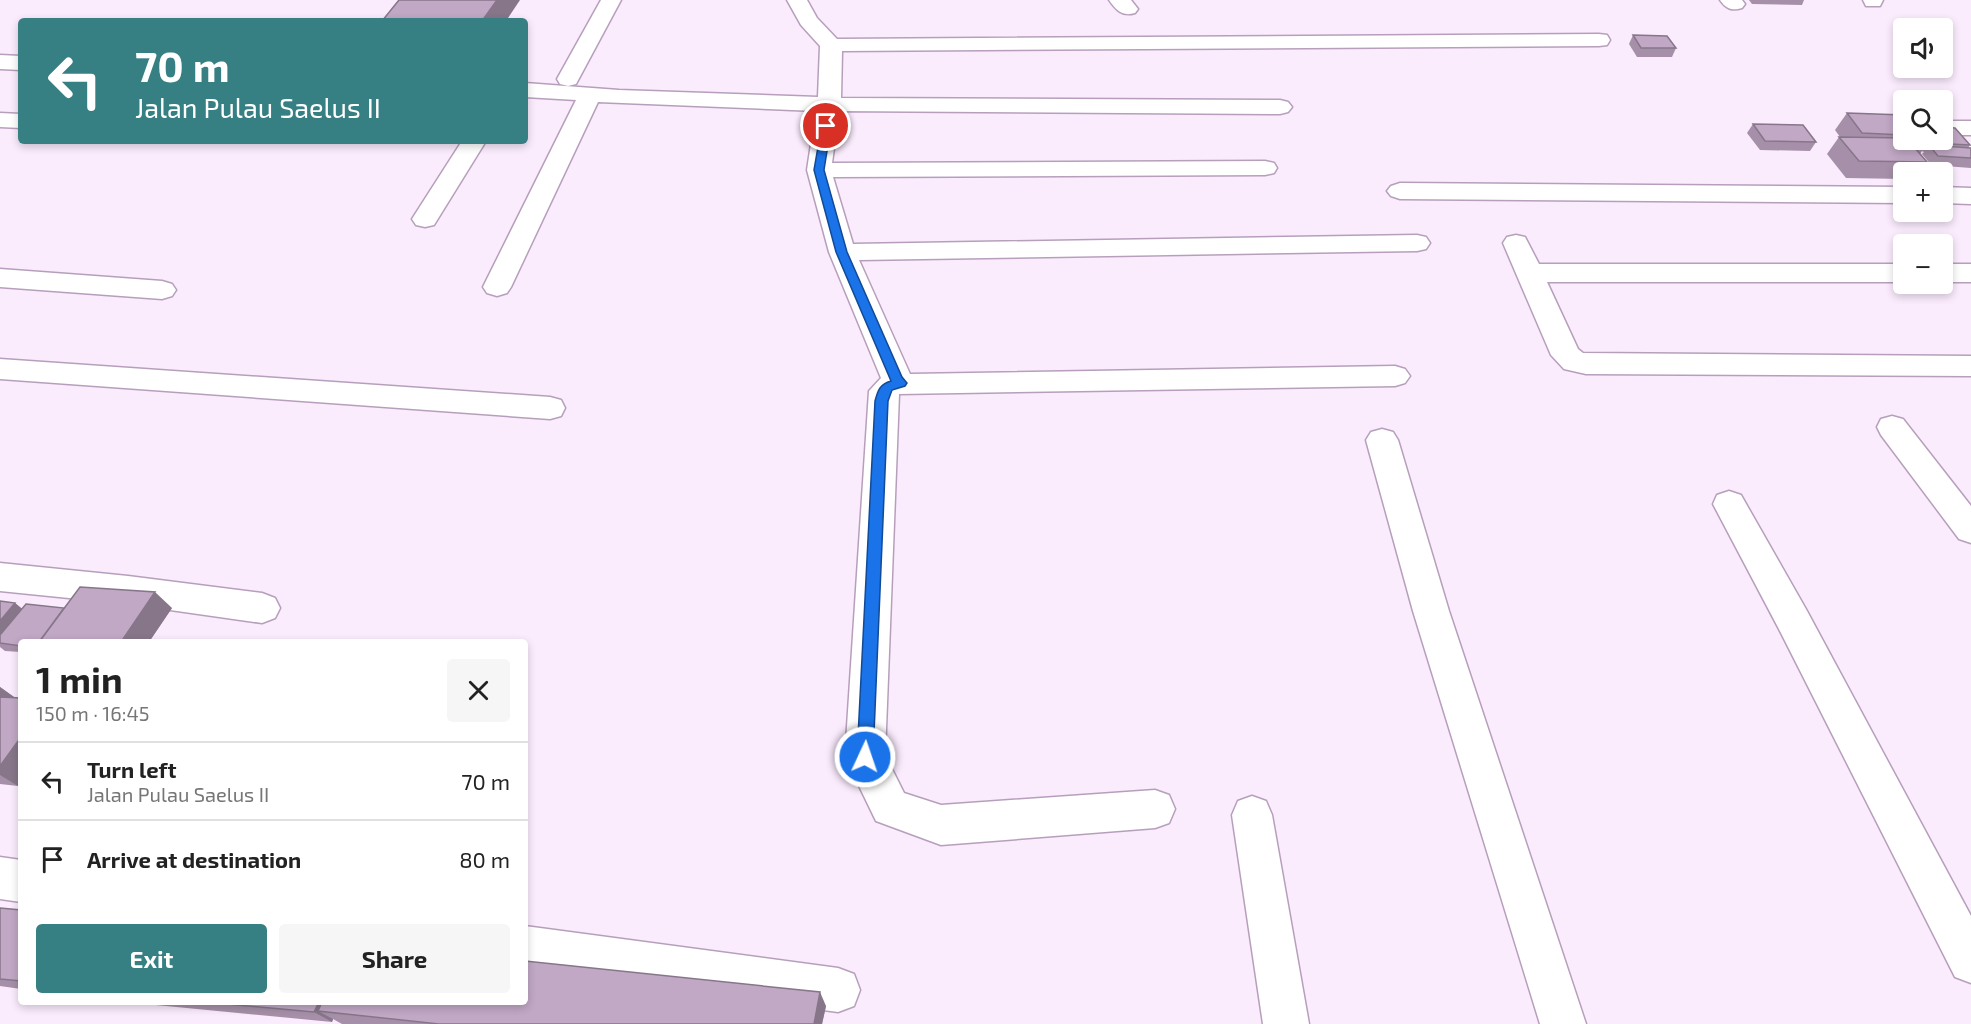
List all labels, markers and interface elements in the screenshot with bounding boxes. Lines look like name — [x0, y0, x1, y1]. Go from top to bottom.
map controls — [1893, 18, 1953, 294]
button: sound — [1893, 18, 1953, 78]
text: 70 m — [135, 40, 230, 90]
icon: left — [36, 42, 114, 120]
button: search — [1893, 90, 1953, 150]
text: Jalan Pulau Saelus II — [135, 91, 381, 123]
pin — [800, 100, 851, 151]
icon: arrive — [809, 109, 842, 142]
button: + — [1893, 162, 1953, 222]
button: − — [1893, 234, 1953, 294]
text: 1 min — [36, 657, 123, 700]
button: close — [447, 659, 510, 722]
text: 150 m · 16:45 — [36, 701, 150, 725]
position arrow — [833, 725, 897, 789]
text: Turn left — [87, 756, 176, 782]
icon: left — [36, 765, 69, 798]
text: 70 m — [461, 768, 510, 794]
text: Jalan Pulau Saelus II — [87, 782, 269, 806]
icon: arrive — [36, 843, 69, 876]
text: Arrive at destination — [87, 846, 301, 872]
text: 80 m — [459, 846, 510, 872]
button: Exit — [36, 924, 267, 993]
button: Share — [279, 924, 510, 993]

